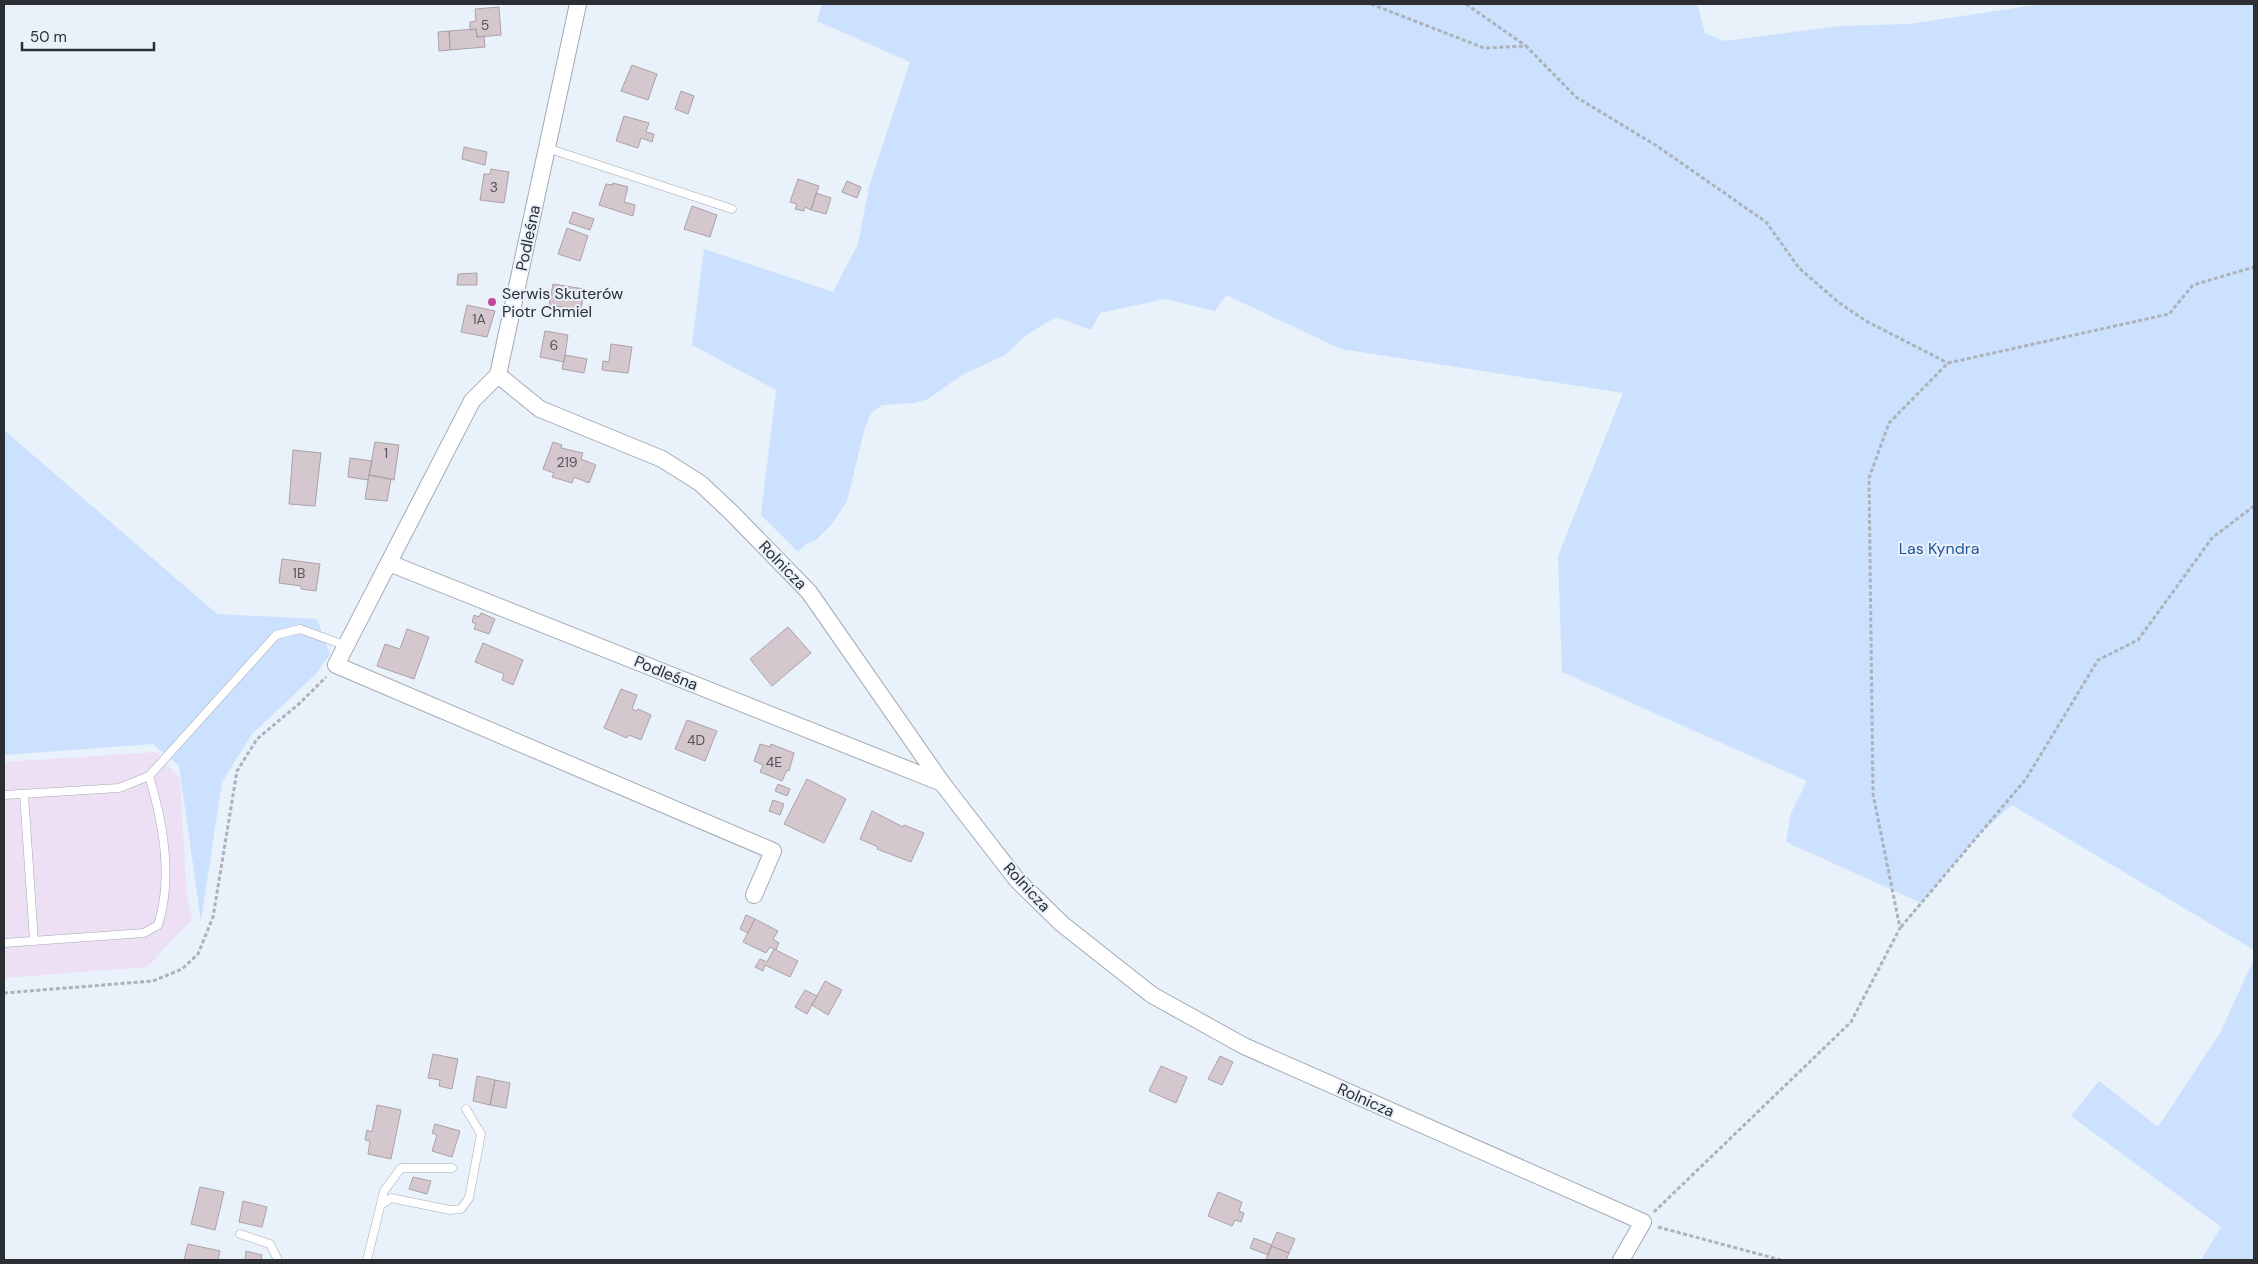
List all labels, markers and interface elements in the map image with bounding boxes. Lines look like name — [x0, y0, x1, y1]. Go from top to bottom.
house number: 5 — [481, 16, 489, 34]
scale bar — [22, 20, 155, 52]
text: 50 m — [30, 27, 67, 47]
house number: 3 — [490, 178, 498, 196]
street label: Podleśna — [511, 203, 545, 273]
place label: Serwis Skuterów Piotr Chmiel — [502, 283, 623, 322]
marker: Serwis Skuterów Piotr Chmiel — [486, 296, 498, 308]
house number: 1A — [472, 310, 486, 328]
house number: 6 — [550, 336, 558, 354]
house number: 1 — [384, 444, 388, 462]
house number: 219 — [556, 453, 578, 471]
street label: Rolnicza — [755, 536, 811, 594]
park label: Las Kyndra — [1899, 538, 1979, 559]
house number: 1B — [293, 564, 305, 582]
street label: Podleśna — [631, 651, 701, 695]
house number: 4D — [687, 731, 705, 749]
house number: 4E — [766, 753, 782, 771]
street label: Rolnicza — [999, 858, 1055, 916]
street label: Rolnicza — [1334, 1078, 1398, 1122]

